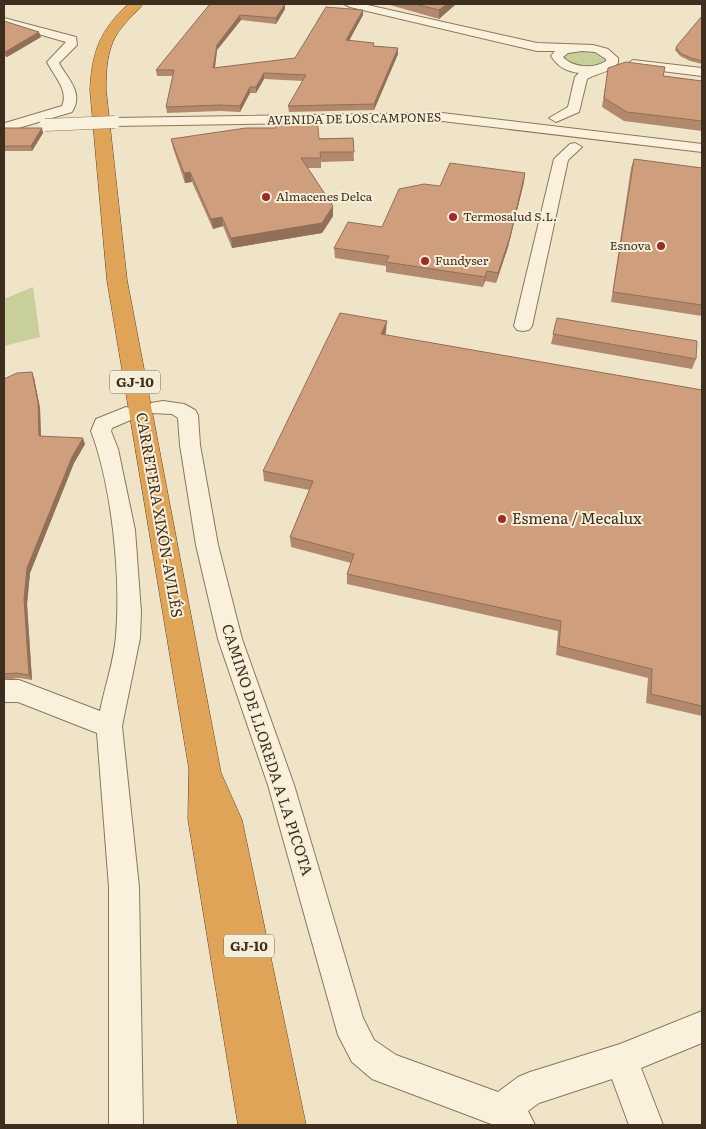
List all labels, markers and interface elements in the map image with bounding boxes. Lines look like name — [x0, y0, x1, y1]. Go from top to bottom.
street label: AVENIDA DE LOS CAMPONES — [267, 107, 441, 129]
place label: Almacenes Delca — [276, 187, 373, 205]
marker: Almacenes Delca — [260, 191, 272, 203]
place label: Termosalud S.L. — [463, 207, 557, 225]
marker: Termosalud S.L. — [447, 211, 459, 223]
place label: Esnova — [610, 236, 652, 254]
marker: Esnova — [655, 240, 667, 252]
place label: Fundyser — [435, 251, 489, 269]
marker: Fundyser — [419, 255, 431, 267]
road number: GJ-10 — [110, 371, 160, 394]
street label: CARRETERA XIXÓN-AVILÉS — [131, 410, 190, 619]
place label: Esmena / Mecalux — [512, 506, 642, 529]
marker: Esmena / Mecalux — [496, 513, 508, 525]
street label: CAMINO DE LLOREDA A LA PICOTA — [217, 621, 320, 878]
road number: GJ-10 — [224, 934, 274, 958]

